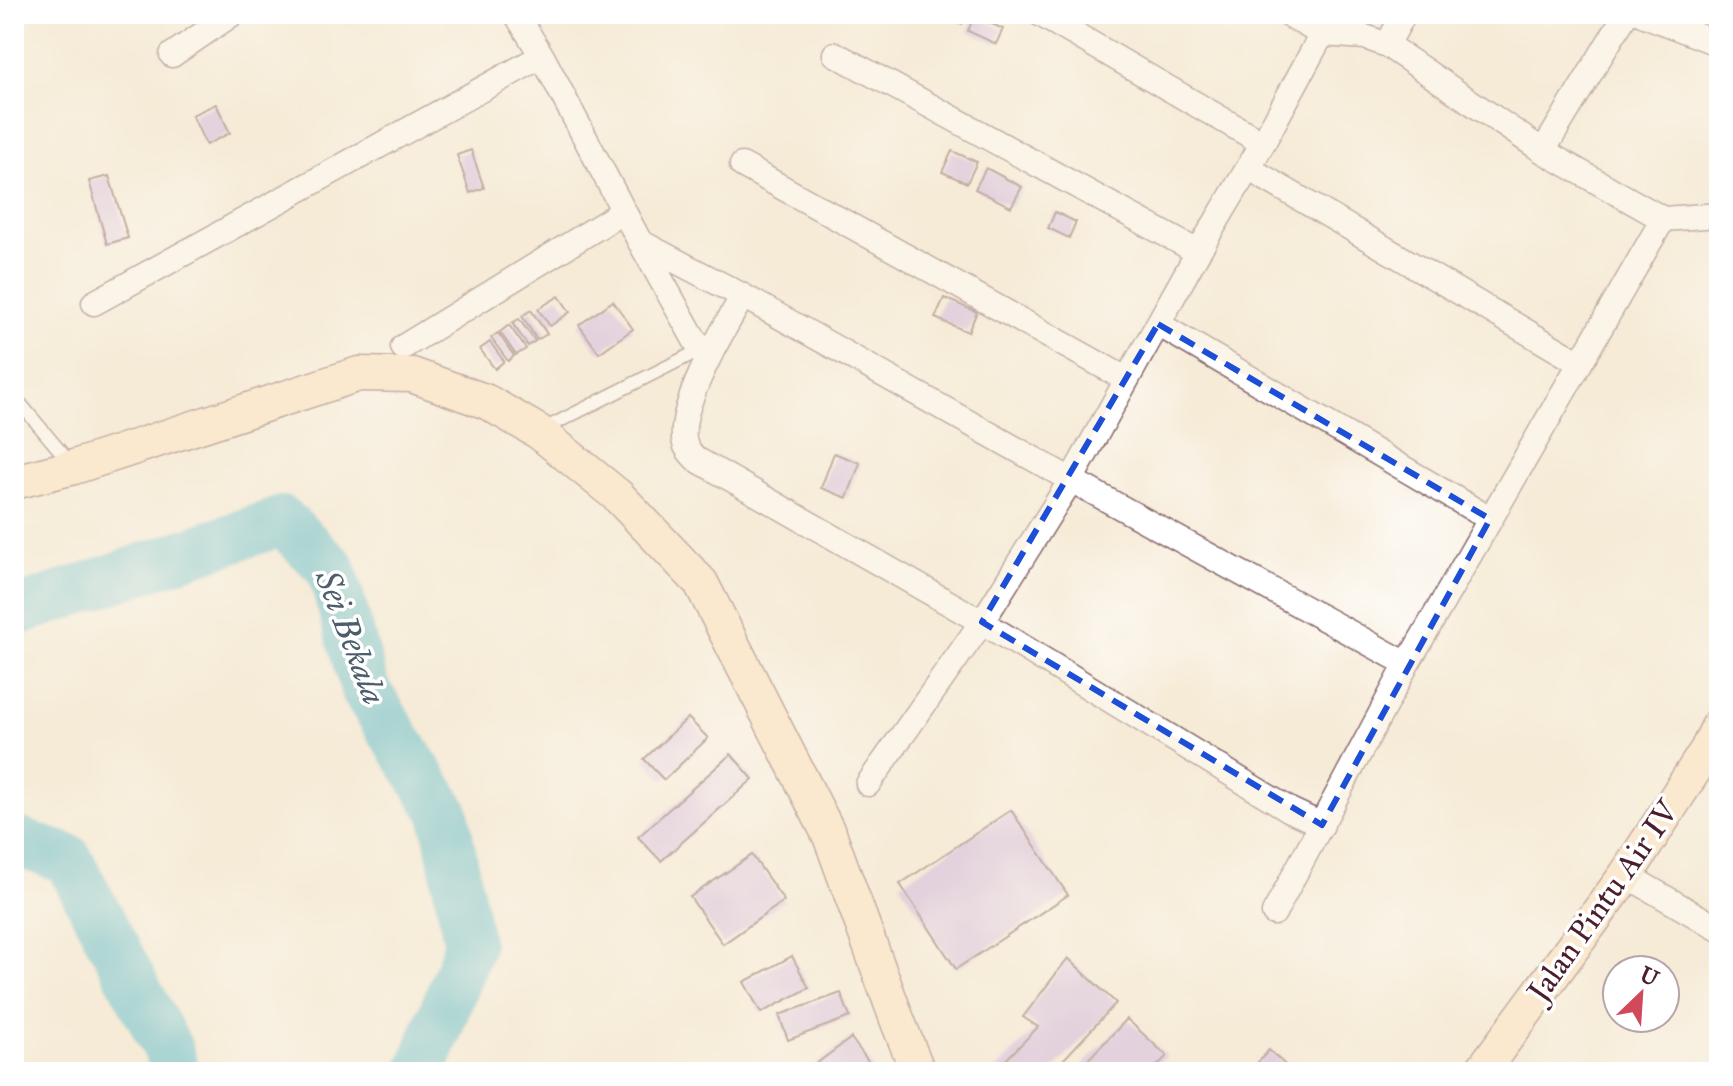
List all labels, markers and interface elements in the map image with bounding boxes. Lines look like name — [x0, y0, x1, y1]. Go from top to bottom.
water label: Sei Bekala — [306, 563, 395, 710]
street label: Jalan Pintu Air IV — [1517, 791, 1688, 1012]
north arrow — [1601, 954, 1681, 1034]
text: U — [1636, 960, 1663, 992]

